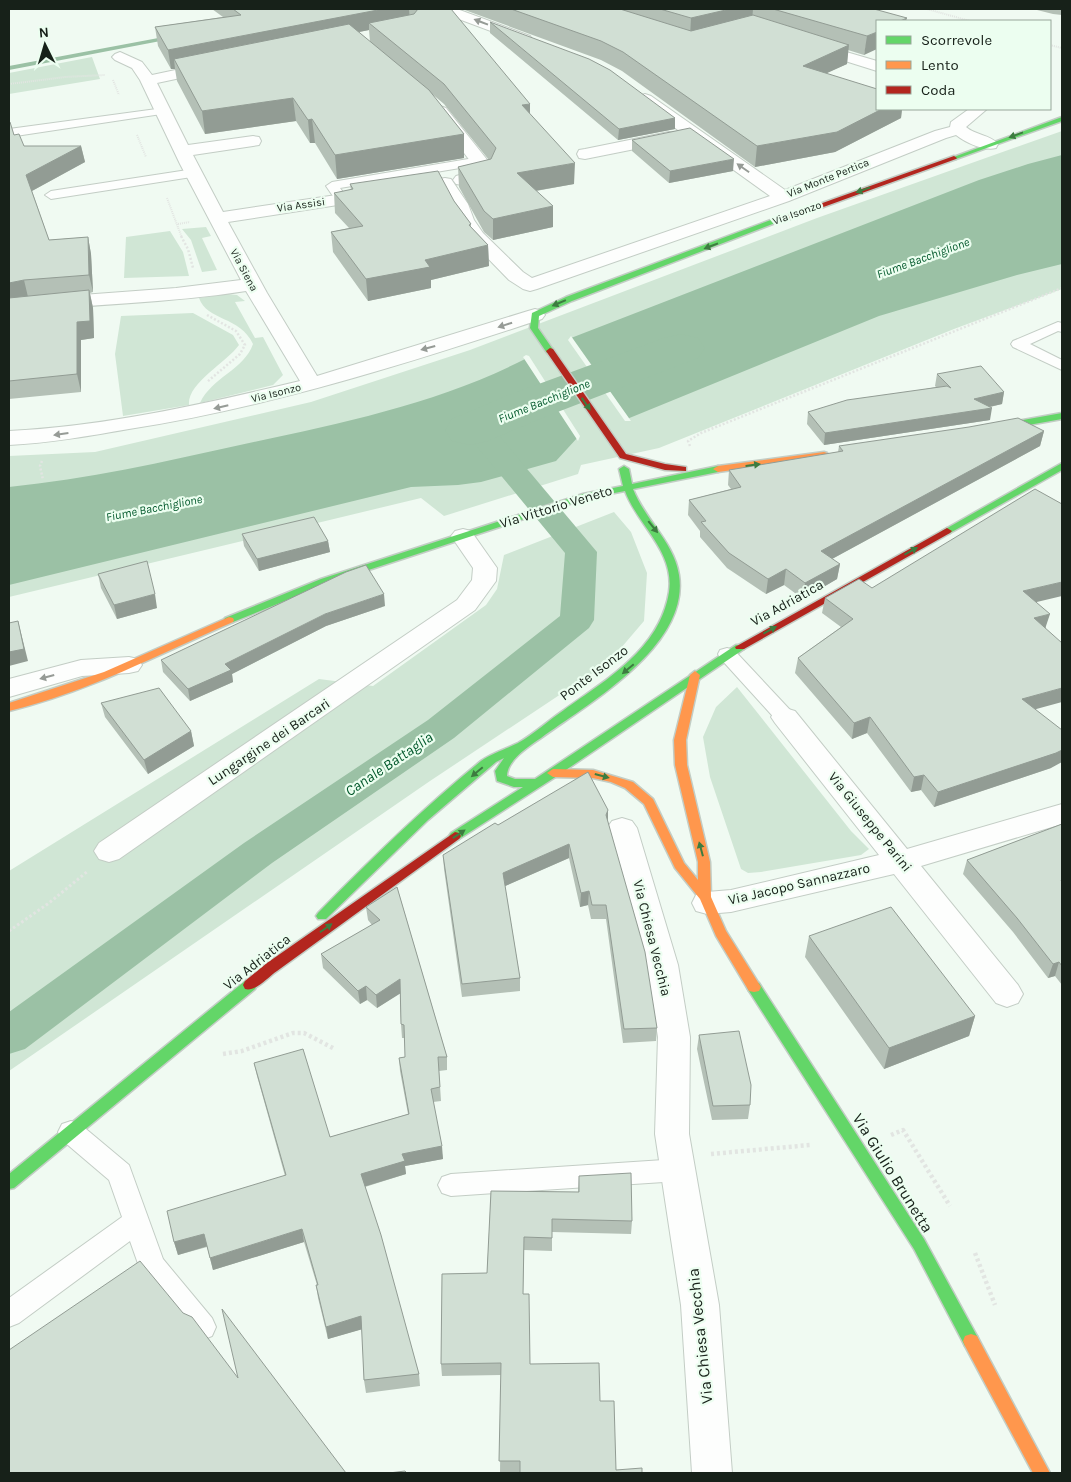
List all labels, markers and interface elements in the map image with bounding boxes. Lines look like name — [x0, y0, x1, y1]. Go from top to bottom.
one-way arrow — [473, 18, 488, 26]
north arrow — [20, 20, 70, 70]
legend — [876, 20, 1051, 110]
text: N — [38, 24, 50, 41]
text: Scorrevole — [921, 31, 992, 49]
text: Lento — [921, 56, 959, 74]
text: Coda — [921, 81, 956, 99]
one-way arrow — [1009, 132, 1024, 139]
street label: Via Monte Pertica — [785, 156, 871, 200]
one-way arrow — [736, 163, 750, 173]
one-way arrow — [856, 187, 871, 194]
street label: Via Assisi — [276, 195, 326, 215]
street label: Via Isonzo — [771, 198, 823, 228]
water label: Fiume Bacchiglione — [875, 235, 972, 281]
one-way arrow — [703, 242, 718, 250]
street label: Via Siena — [227, 246, 261, 294]
one-way arrow — [552, 300, 566, 308]
one-way arrow — [497, 321, 512, 329]
one-way arrow — [420, 345, 435, 353]
water label: Fiume Bacchiglione — [496, 376, 592, 426]
street label: Via Isonzo — [250, 381, 302, 405]
one-way arrow — [581, 397, 591, 411]
one-way arrow — [213, 403, 228, 411]
one-way arrow — [52, 430, 68, 438]
one-way arrow — [746, 461, 762, 469]
street label: Via Vittorio Veneto — [498, 482, 614, 532]
water label: Fiume Bacchiglione — [105, 492, 204, 524]
one-way arrow — [648, 520, 659, 533]
one-way arrow — [905, 546, 918, 555]
street label: Via Adriatica — [748, 576, 826, 630]
one-way arrow — [763, 626, 776, 635]
street label: Ponte Isonzo — [556, 642, 632, 704]
one-way arrow — [622, 664, 635, 675]
one-way arrow — [39, 674, 54, 682]
street label: Lungargine dei Barcari — [205, 695, 333, 789]
water label: Canale Battaglia — [342, 728, 436, 800]
one-way arrow — [471, 766, 483, 777]
street label: Via Giuseppe Parini — [825, 769, 915, 875]
one-way arrow — [594, 772, 609, 780]
one-way arrow — [452, 829, 465, 839]
one-way arrow — [696, 841, 704, 856]
street label: Via Jacopo Sannazzaro — [726, 859, 872, 909]
street label: Via Chiesa Vecchia — [629, 878, 675, 998]
one-way arrow — [319, 923, 333, 933]
street label: Via Adriatica — [220, 930, 294, 994]
street label: Via Giulio Brunetta — [849, 1110, 937, 1236]
street label: Via Chiesa Vecchia — [683, 1267, 717, 1405]

